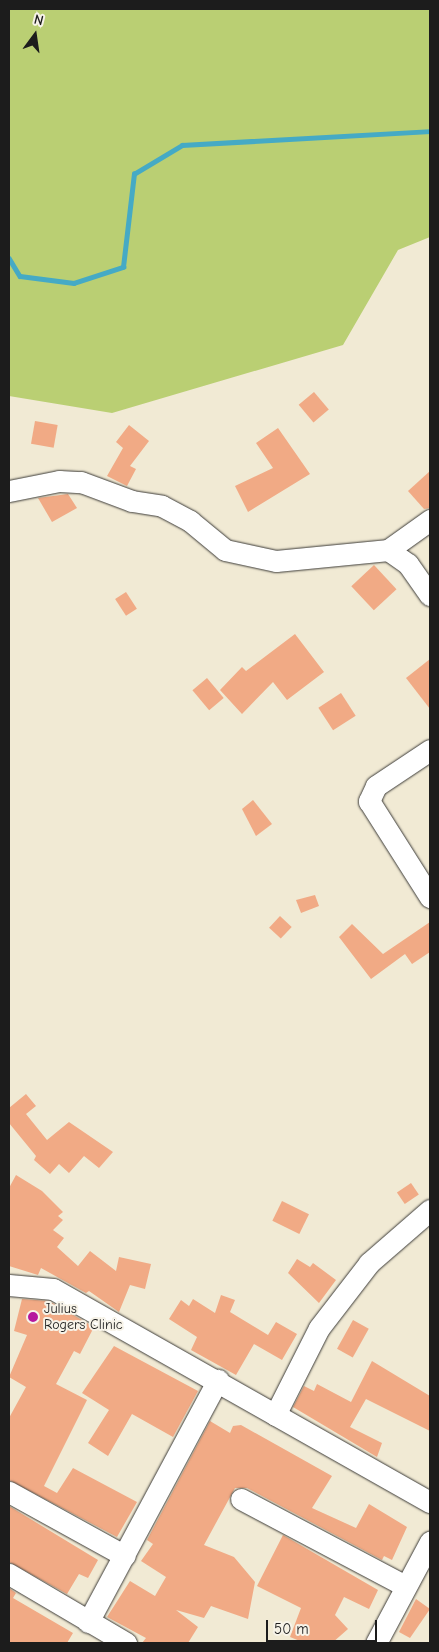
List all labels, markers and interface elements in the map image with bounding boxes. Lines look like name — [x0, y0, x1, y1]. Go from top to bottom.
north arrow — [10, 10, 60, 60]
text: N — [32, 11, 45, 29]
place label: Julius Rogers Clinic — [44, 1301, 123, 1334]
marker: Julius Rogers Clinic — [26, 1310, 40, 1324]
scale bar — [269, 1610, 380, 1642]
text: 50 m — [274, 1620, 309, 1638]

